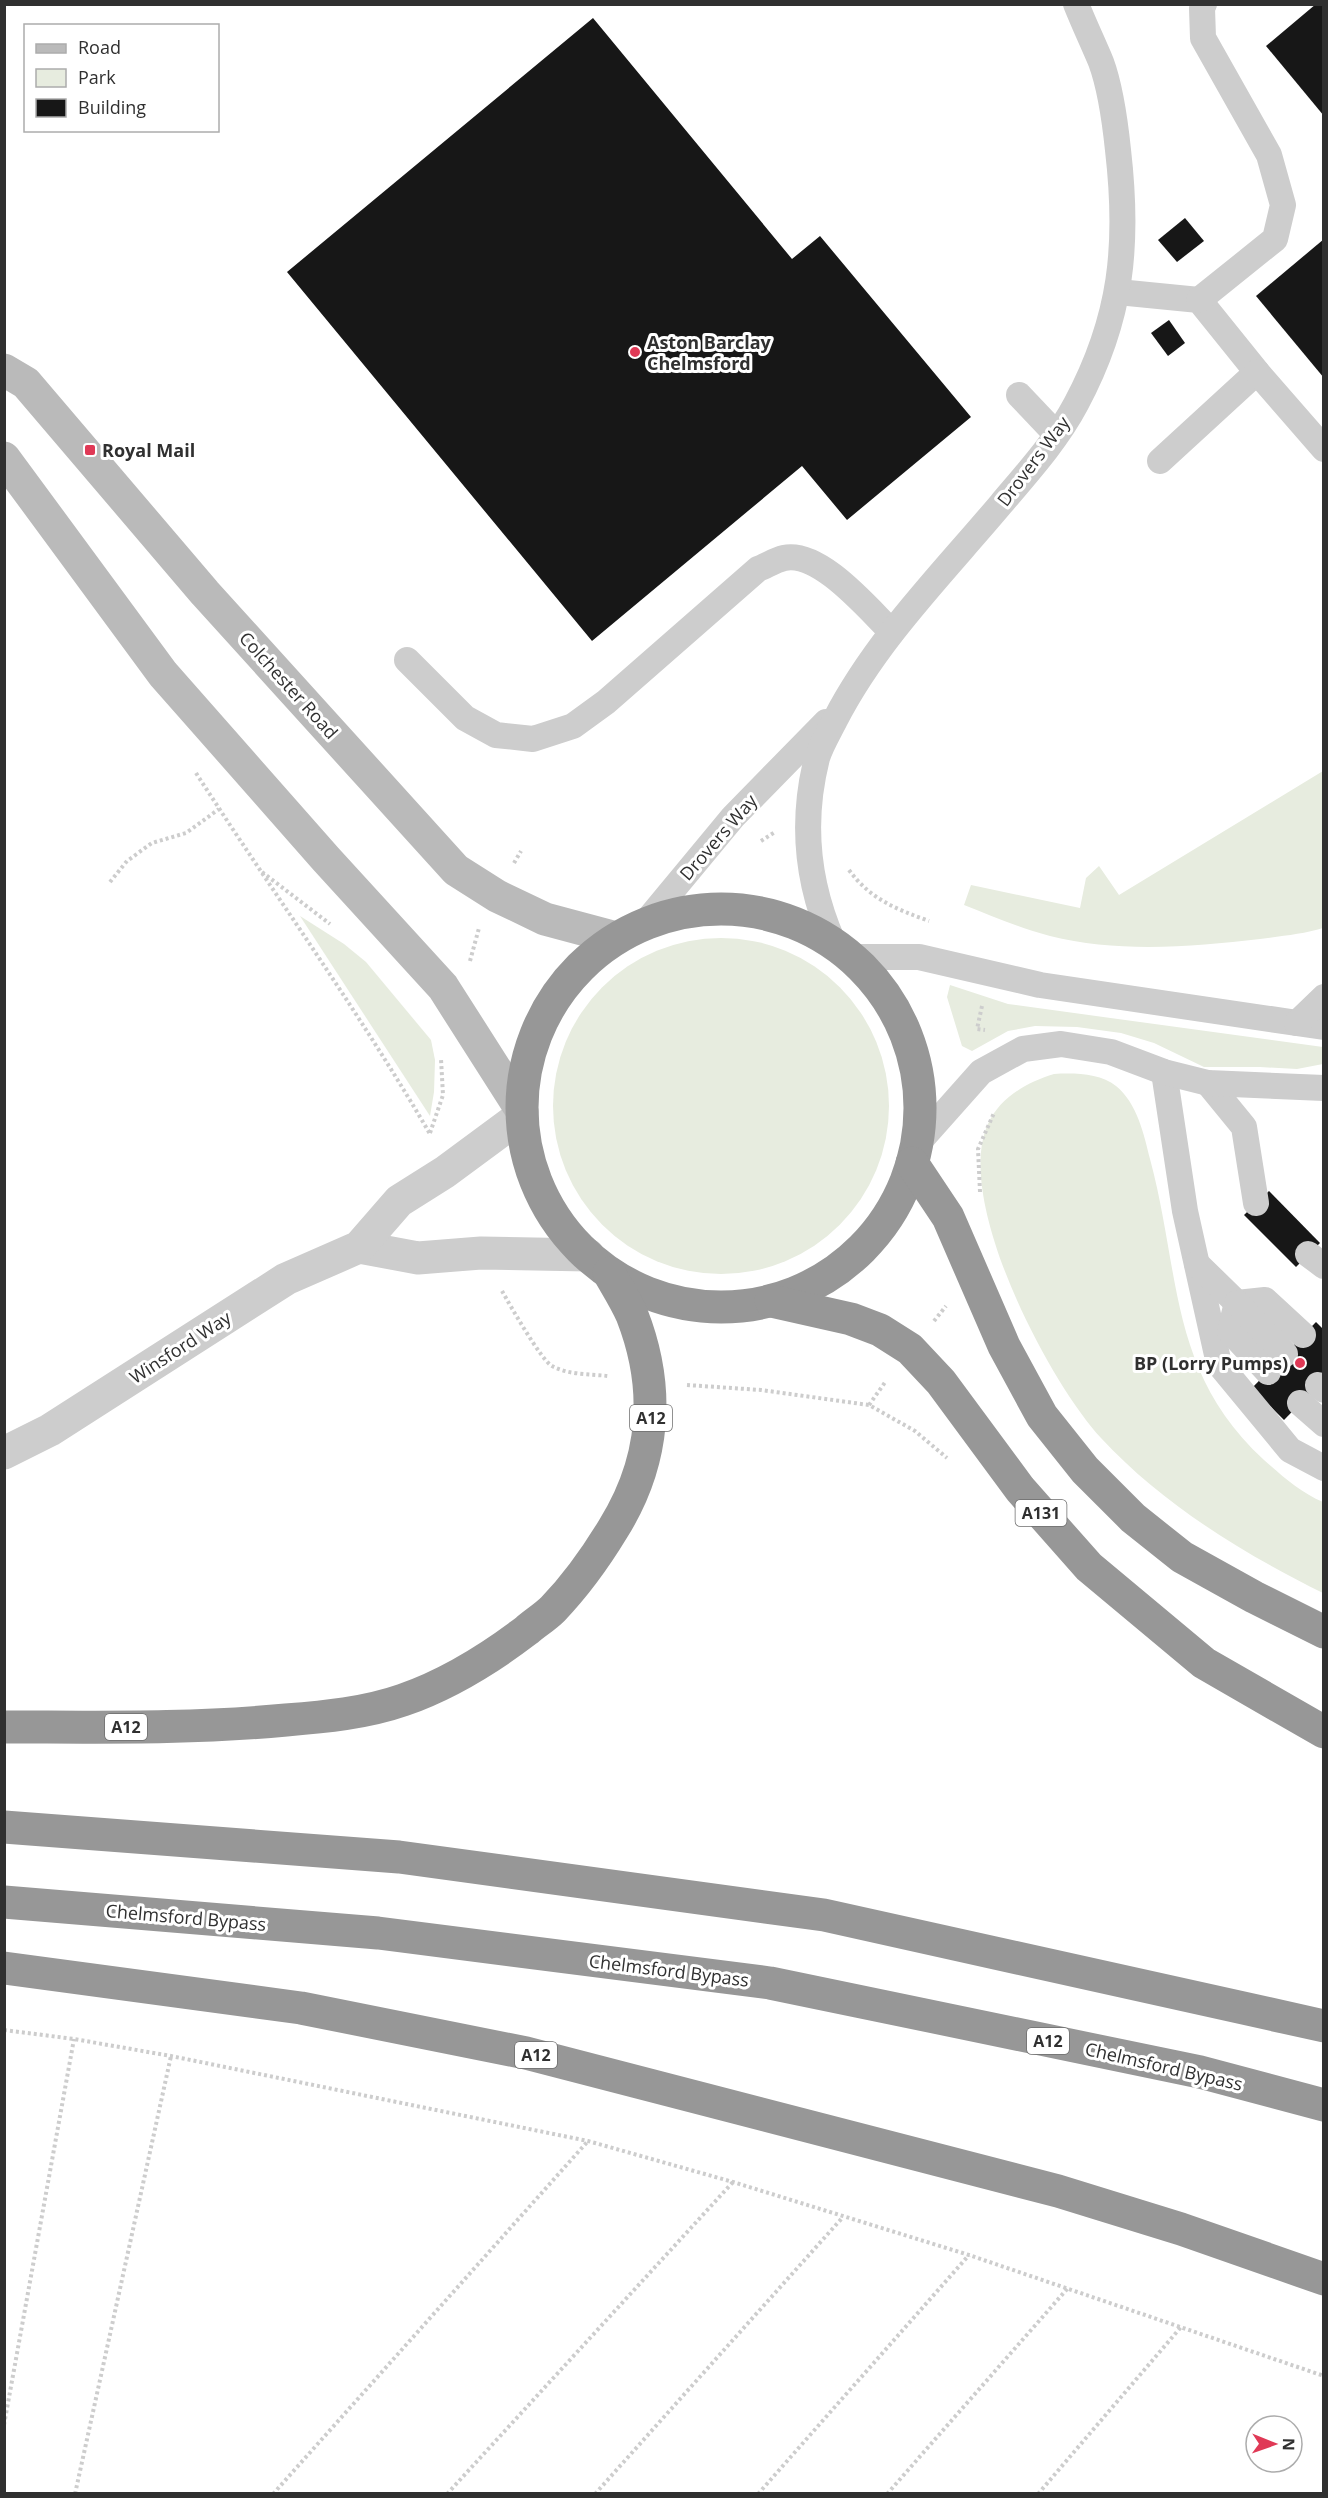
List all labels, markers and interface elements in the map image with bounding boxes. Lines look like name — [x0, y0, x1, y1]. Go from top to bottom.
legend — [24, 24, 219, 132]
text: Road — [78, 35, 121, 59]
text: Park — [78, 65, 116, 89]
text: Building — [78, 95, 146, 119]
place label: Aston Barclay Chelmsford — [647, 330, 772, 375]
marker: Aston Barclay Chelmsford — [628, 345, 642, 359]
street label: Drovers Way — [991, 410, 1075, 511]
place label: Royal Mail — [102, 438, 195, 462]
marker: Royal Mail — [83, 443, 97, 457]
street label: Colchester Road — [234, 626, 344, 744]
street label: Drovers Way — [674, 788, 763, 885]
street label: Winsford Way — [125, 1305, 236, 1389]
place label: BP (Lorry Pumps) — [1134, 1351, 1288, 1375]
marker: BP (Lorry Pumps) — [1293, 1356, 1307, 1370]
road number: A12 — [630, 1405, 672, 1431]
road number: A131 — [1016, 1500, 1066, 1526]
road number: A12 — [105, 1714, 147, 1740]
street label: Chelmsford Bypass — [105, 1898, 267, 1936]
street label: Chelmsford Bypass — [588, 1948, 750, 1992]
road number: A12 — [1027, 2028, 1069, 2054]
street label: Chelmsford Bypass — [1083, 2036, 1245, 2096]
road number: A12 — [515, 2042, 557, 2068]
north arrow — [1244, 2414, 1304, 2474]
text: N — [1278, 2438, 1300, 2451]

